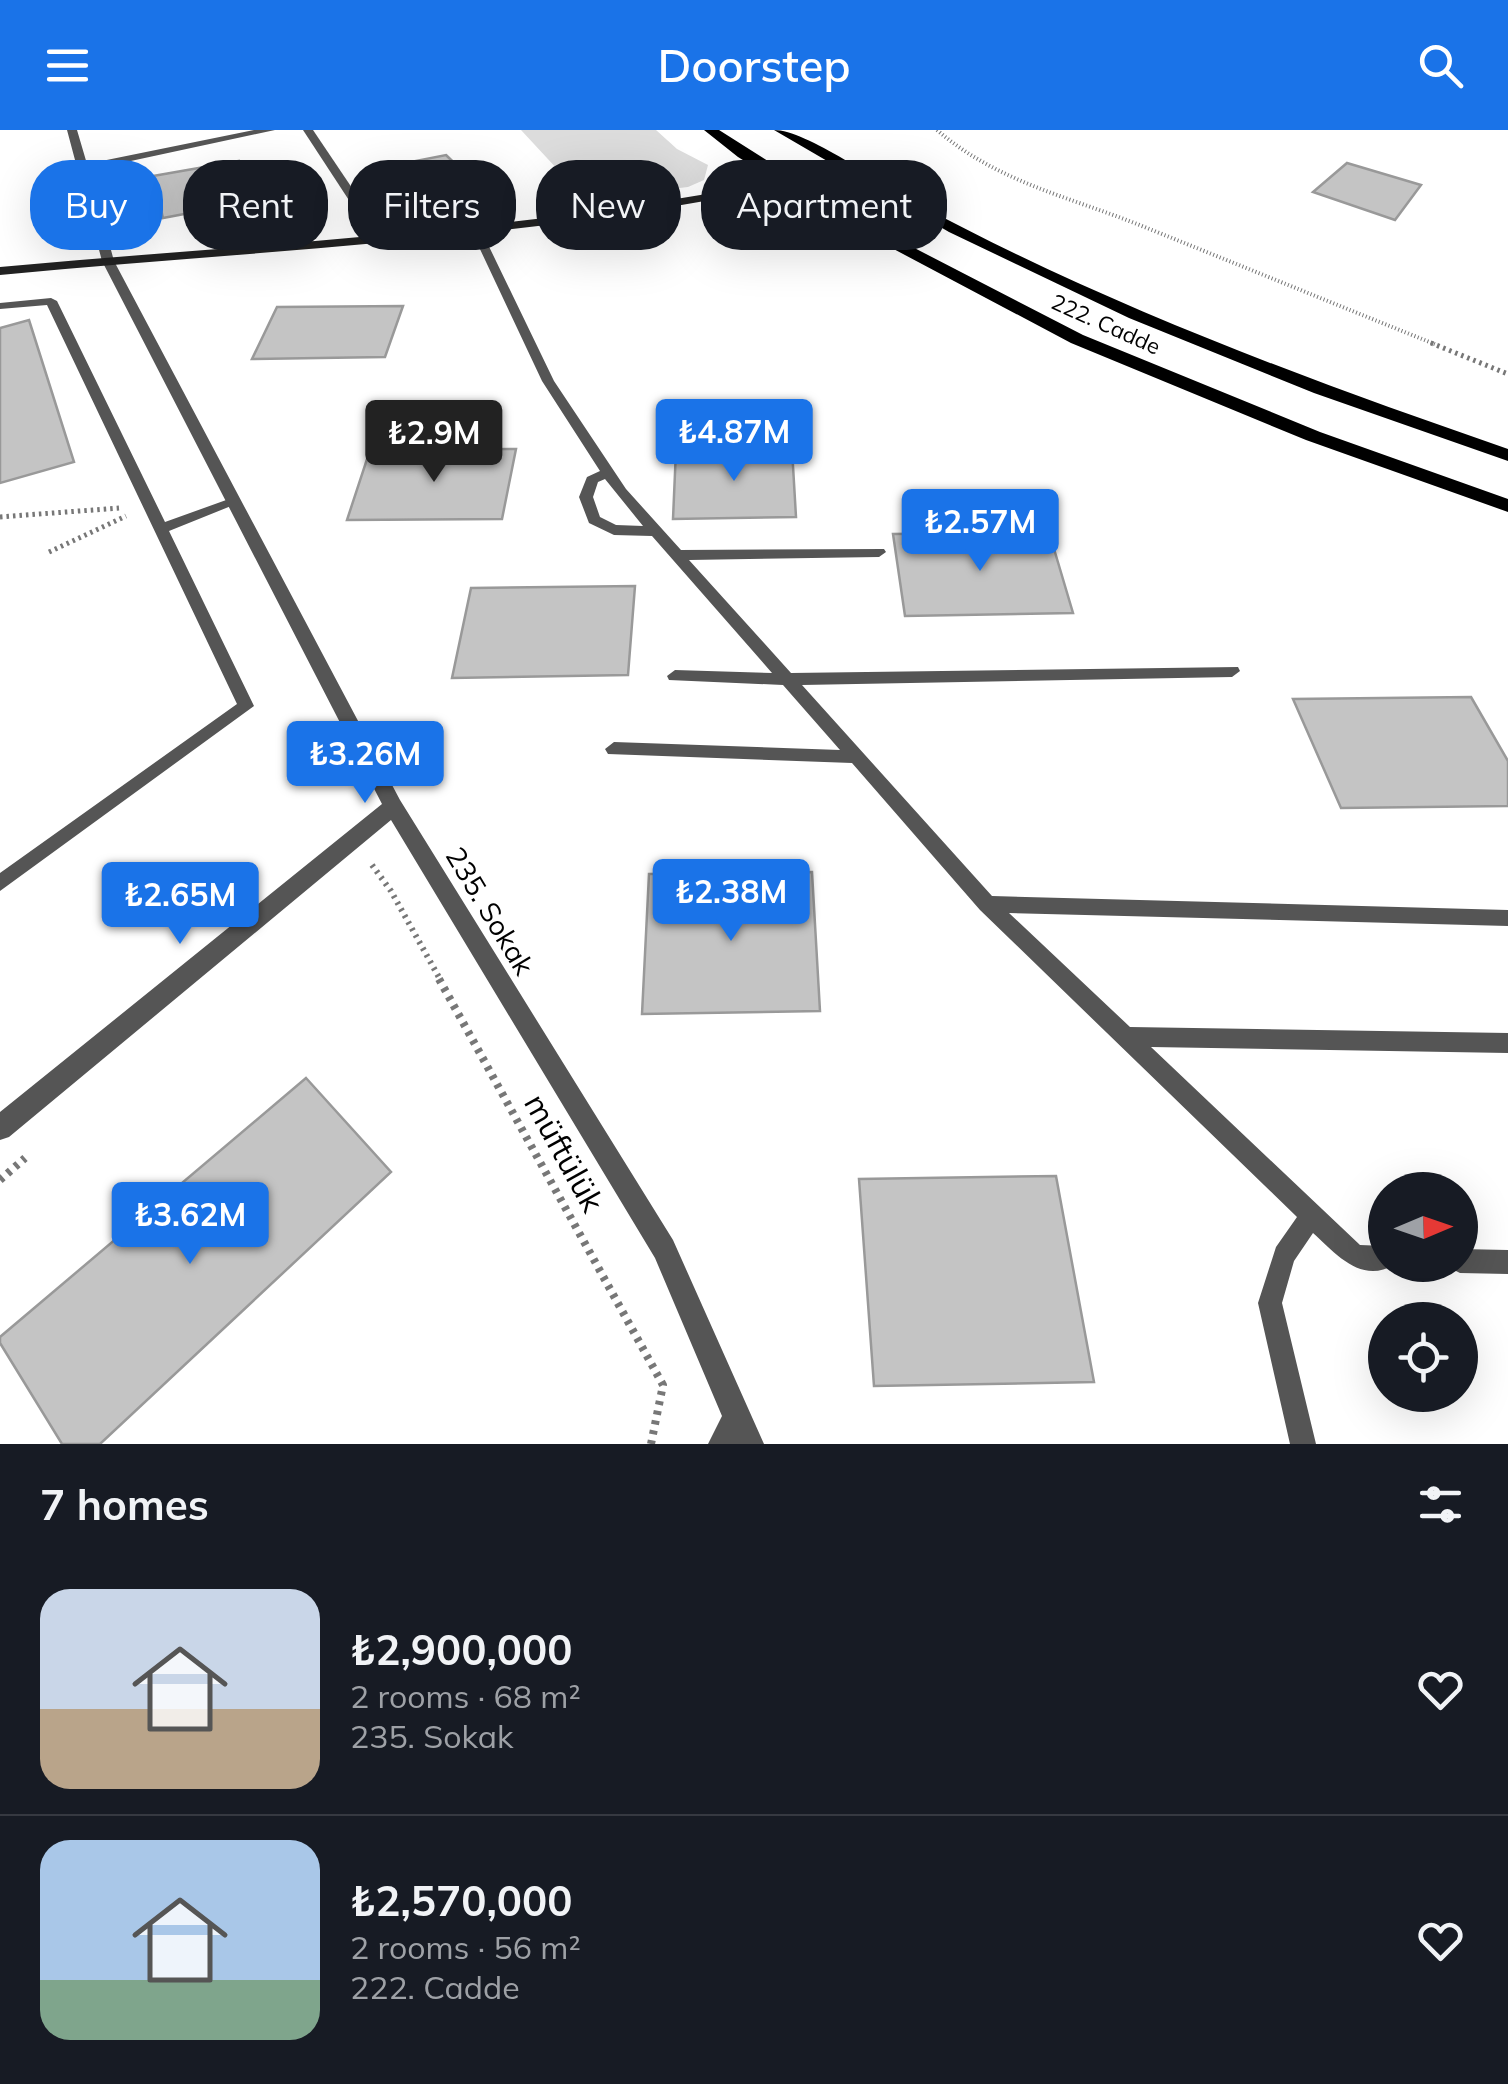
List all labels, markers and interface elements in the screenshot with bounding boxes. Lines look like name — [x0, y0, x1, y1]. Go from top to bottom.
text: Doorstep — [657, 37, 851, 93]
icon: menu — [40, 38, 95, 93]
icon: search — [1413, 38, 1468, 93]
chip: Buy — [30, 160, 163, 250]
chip: Rent — [183, 160, 328, 250]
chip: Filters — [348, 160, 516, 250]
chip: New — [536, 160, 681, 250]
chip: Apartment — [701, 160, 947, 250]
street label: 222. Cadde — [1047, 287, 1165, 361]
pin: ₺4.87M — [653, 399, 815, 484]
pin: ₺2.9M — [364, 400, 504, 485]
text: ₺4.87M — [678, 411, 790, 451]
text: ₺2.9M — [387, 412, 481, 452]
pin: ₺2.57M — [899, 489, 1061, 574]
text: ₺2.57M — [924, 501, 1036, 541]
pin: ₺3.26M — [284, 721, 446, 806]
text: ₺3.26M — [309, 733, 421, 773]
street label: 235. Sokak — [439, 840, 543, 982]
pin: ₺2.38M — [650, 859, 812, 944]
pin: ₺2.65M — [99, 862, 261, 947]
text: ₺2.38M — [675, 871, 787, 911]
text: ₺2.65M — [124, 874, 236, 914]
street label: müftülük — [516, 1086, 614, 1219]
north arrow — [1368, 1172, 1478, 1282]
map controls — [1368, 1172, 1478, 1412]
pin: ₺3.62M — [109, 1182, 271, 1267]
text: ₺3.62M — [134, 1194, 246, 1234]
button: locate — [1368, 1302, 1478, 1412]
icon: filters — [1413, 1477, 1468, 1532]
text: 7 homes — [40, 1478, 209, 1531]
text: ₺2,900,000 — [350, 1623, 572, 1676]
icon: home — [120, 1629, 240, 1749]
icon: heart — [1413, 1662, 1468, 1717]
text: 2 rooms · 68 m² — [350, 1676, 581, 1716]
text: 235. Sokak — [350, 1716, 513, 1756]
text: ₺2,570,000 — [350, 1874, 572, 1927]
icon: home — [120, 1880, 240, 2000]
icon: heart — [1413, 1913, 1468, 1968]
text: 2 rooms · 56 m² — [350, 1927, 581, 1967]
text: 222. Cadde — [350, 1967, 520, 2007]

